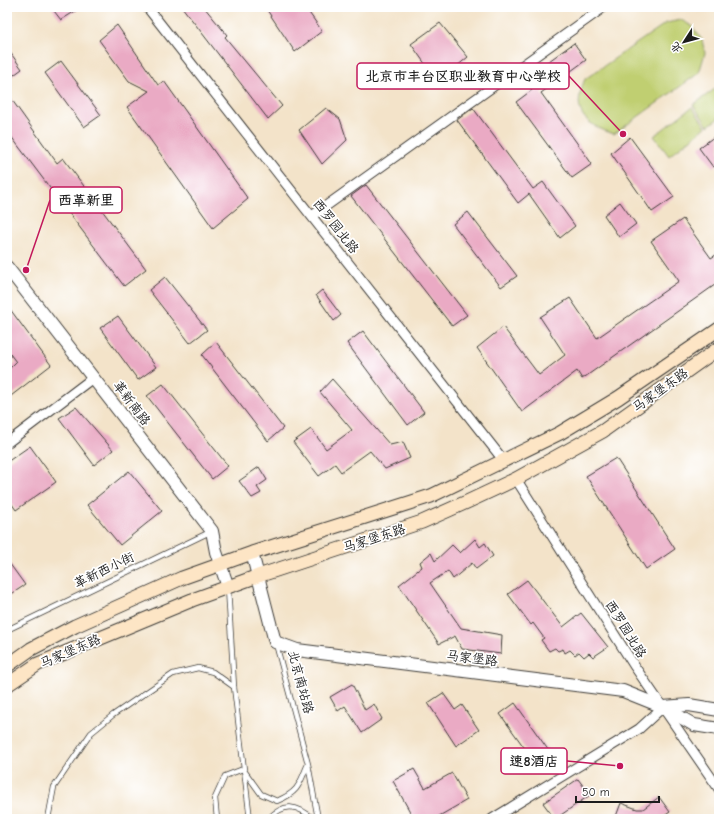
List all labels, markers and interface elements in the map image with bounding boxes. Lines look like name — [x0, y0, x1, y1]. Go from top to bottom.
north arrow — [664, 22, 704, 62]
text: 北 — [668, 39, 685, 56]
callout: 北京市丰台区职业教育中心学校 — [357, 63, 569, 89]
text: 北京市丰台区职业教育中心学校 — [365, 68, 561, 85]
callout: 西革新里 — [50, 187, 122, 213]
text: 西革新里 — [58, 192, 114, 209]
street label: 西罗园北路 — [310, 196, 362, 256]
street label: 马家堡东路 — [629, 365, 691, 415]
street label: 革新南路 — [110, 378, 154, 428]
street label: 马家堡东路 — [341, 521, 407, 555]
street label: 革新西小街 — [71, 549, 137, 591]
street label: 西罗园北路 — [602, 597, 650, 661]
street label: 马家堡东路 — [37, 631, 103, 671]
street label: 马家堡路 — [445, 647, 499, 669]
street label: 北京南站路 — [285, 649, 317, 715]
callout: 速8酒店 — [501, 748, 567, 774]
text: 速8酒店 — [509, 753, 559, 770]
scale bar — [576, 778, 659, 804]
text: 50 m — [582, 785, 610, 799]

